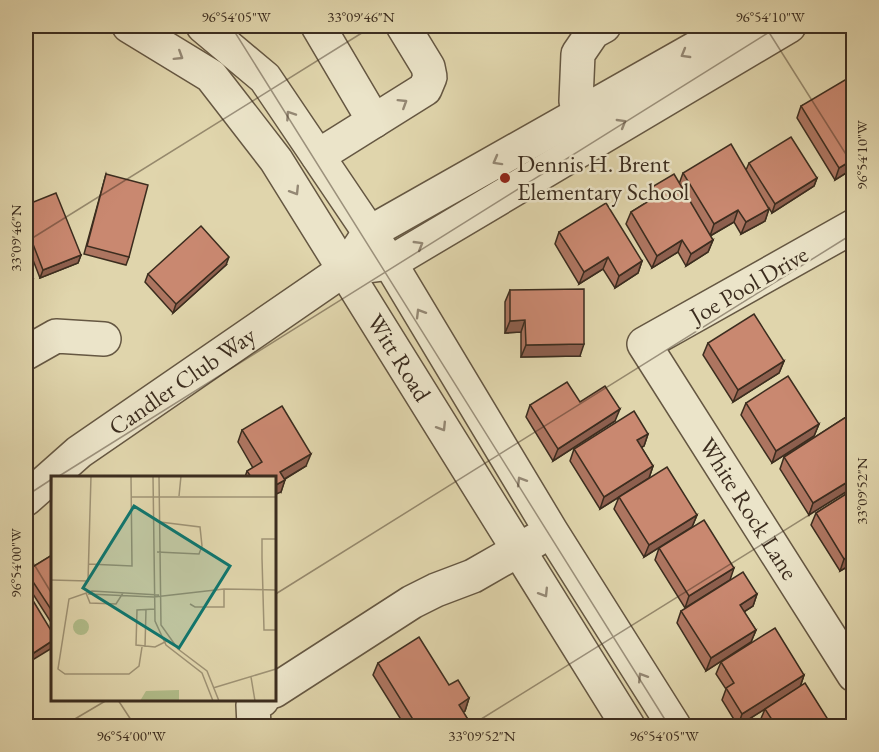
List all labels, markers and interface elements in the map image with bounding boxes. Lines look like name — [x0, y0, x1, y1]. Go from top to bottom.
text: 96°54'05"W — [201, 7, 271, 26]
text: 33°09'46"N — [327, 7, 395, 26]
text: 96°54'10"W — [735, 7, 805, 26]
one-way arrow — [680, 47, 691, 59]
one-way arrow — [173, 49, 183, 61]
one-way arrow — [397, 98, 407, 110]
one-way arrow — [287, 111, 298, 122]
one-way arrow — [616, 119, 627, 131]
text: 96°54'10"W — [852, 120, 871, 190]
place label: Dennis H. Brent Elementary School — [517, 148, 689, 207]
one-way arrow — [492, 154, 503, 165]
marker: Dennis H. Brent Elementary School — [498, 171, 512, 185]
one-way arrow — [288, 185, 300, 195]
text: 33°09'46"N — [6, 204, 25, 272]
street label: Joe Pool Drive — [682, 238, 813, 332]
one-way arrow — [413, 241, 423, 253]
street label: Witt Road — [360, 308, 439, 408]
one-way arrow — [416, 309, 428, 319]
street label: Candler Club Way — [102, 319, 262, 442]
one-way arrow — [434, 421, 446, 431]
street label: White Rock Lane — [692, 432, 806, 585]
text: 33°09'52"N — [852, 457, 871, 525]
inset map — [51, 476, 276, 701]
one-way arrow — [516, 477, 528, 487]
text: 96°54'00"W — [6, 528, 25, 598]
one-way arrow — [537, 587, 549, 597]
one-way arrow — [638, 673, 650, 683]
text: 96°54'00"W — [96, 726, 166, 745]
text: 33°09'52"N — [448, 726, 516, 745]
text: 96°54'05"W — [629, 726, 699, 745]

